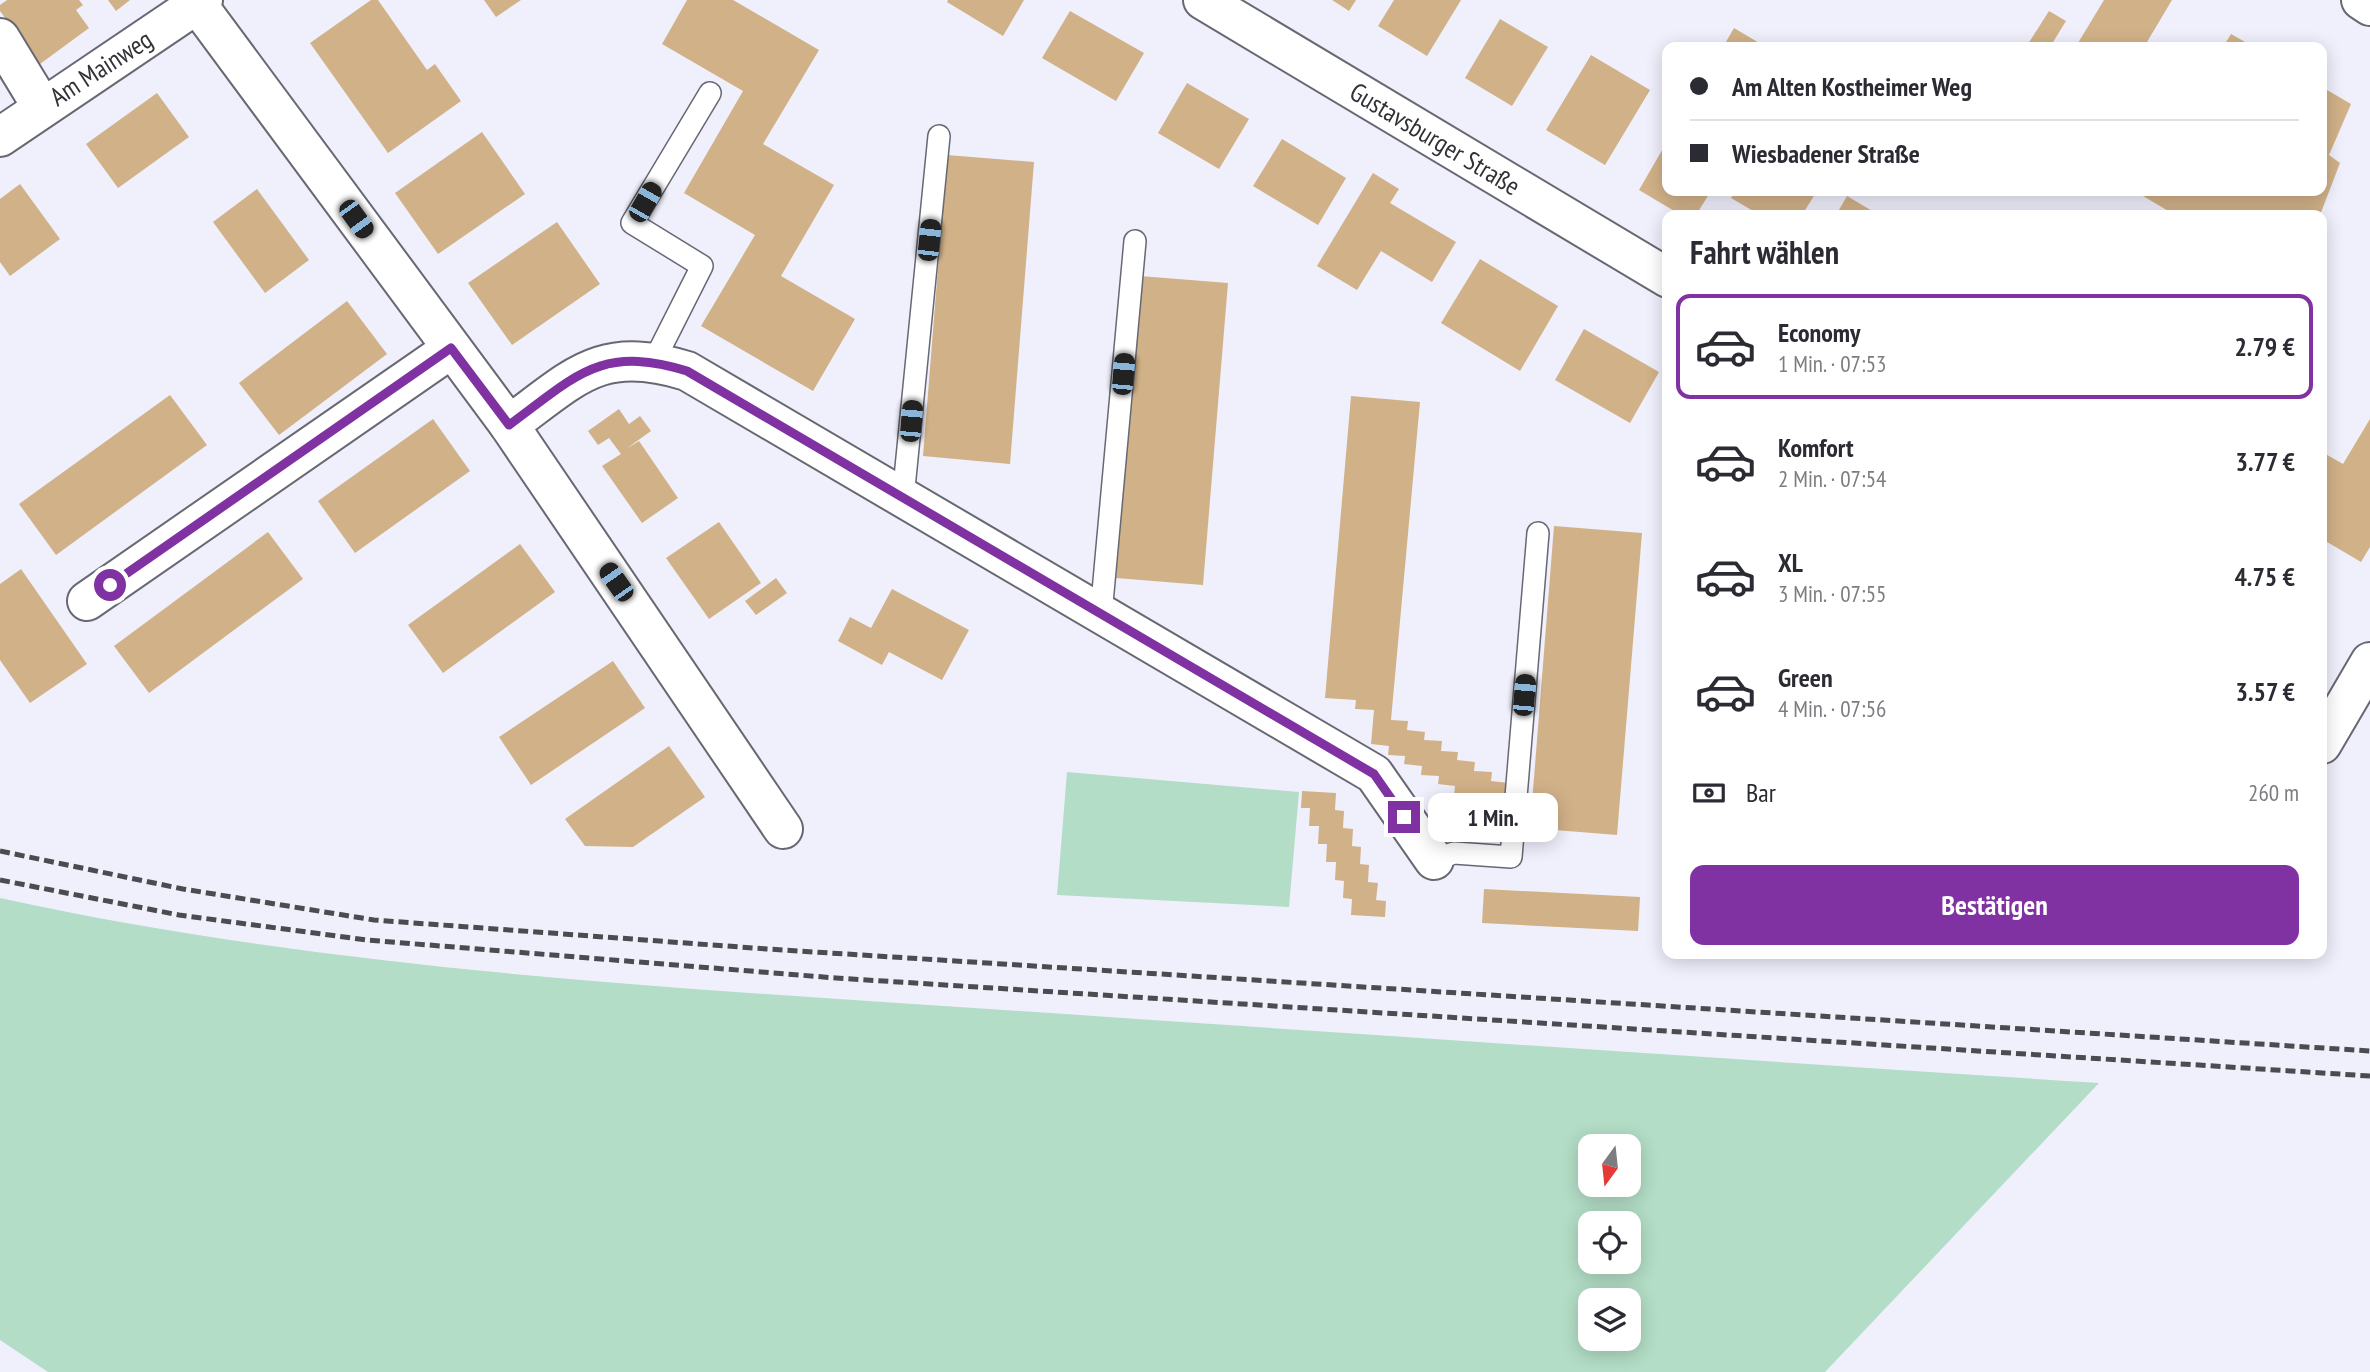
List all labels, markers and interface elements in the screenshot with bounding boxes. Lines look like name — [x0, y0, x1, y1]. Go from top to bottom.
street label: Am Mainweg — [43, 22, 158, 113]
text: Am Alten Kostheimer Weg — [1732, 70, 1972, 103]
street label: Gustavsburger Straße — [1344, 75, 1526, 202]
text: Wiesbadener Straße — [1732, 137, 1920, 170]
car — [626, 179, 665, 225]
car — [336, 196, 377, 242]
car — [917, 218, 942, 262]
text: Fahrt wählen — [1690, 231, 1839, 273]
icon: car — [1694, 315, 1757, 378]
text: Economy — [1778, 316, 1860, 349]
text: 2.79 € — [2234, 330, 2295, 363]
text: 1 Min. · 07:53 — [1778, 349, 1886, 378]
car — [1111, 352, 1136, 396]
car — [899, 399, 924, 443]
icon: car — [1694, 430, 1757, 493]
text: Komfort — [1778, 431, 1854, 464]
text: 3.77 € — [2236, 445, 2295, 478]
text: 2 Min. · 07:54 — [1778, 464, 1886, 493]
icon: car — [1694, 545, 1757, 608]
text: XL — [1778, 546, 1803, 579]
car — [596, 559, 637, 605]
text: 4.75 € — [2234, 560, 2295, 593]
route start — [94, 569, 126, 601]
text: 3 Min. · 07:55 — [1778, 579, 1886, 608]
icon: car — [1694, 660, 1757, 723]
text: Green — [1778, 661, 1833, 694]
car — [1512, 673, 1537, 717]
text: 3.57 € — [2236, 675, 2295, 708]
text: 4 Min. · 07:56 — [1778, 694, 1886, 723]
icon: cash — [1690, 774, 1728, 812]
text: Bar — [1746, 776, 1776, 809]
text: 260 m — [2248, 778, 2299, 807]
callout: 1 Min. — [1428, 792, 1558, 842]
route end — [1388, 801, 1420, 833]
text: 1 Min. — [1467, 803, 1519, 832]
button: Bestätigen — [1690, 865, 2299, 945]
north arrow — [1578, 1134, 1642, 1197]
map controls — [1578, 1134, 1641, 1351]
button: locate — [1578, 1211, 1641, 1274]
button: layers — [1578, 1288, 1641, 1351]

